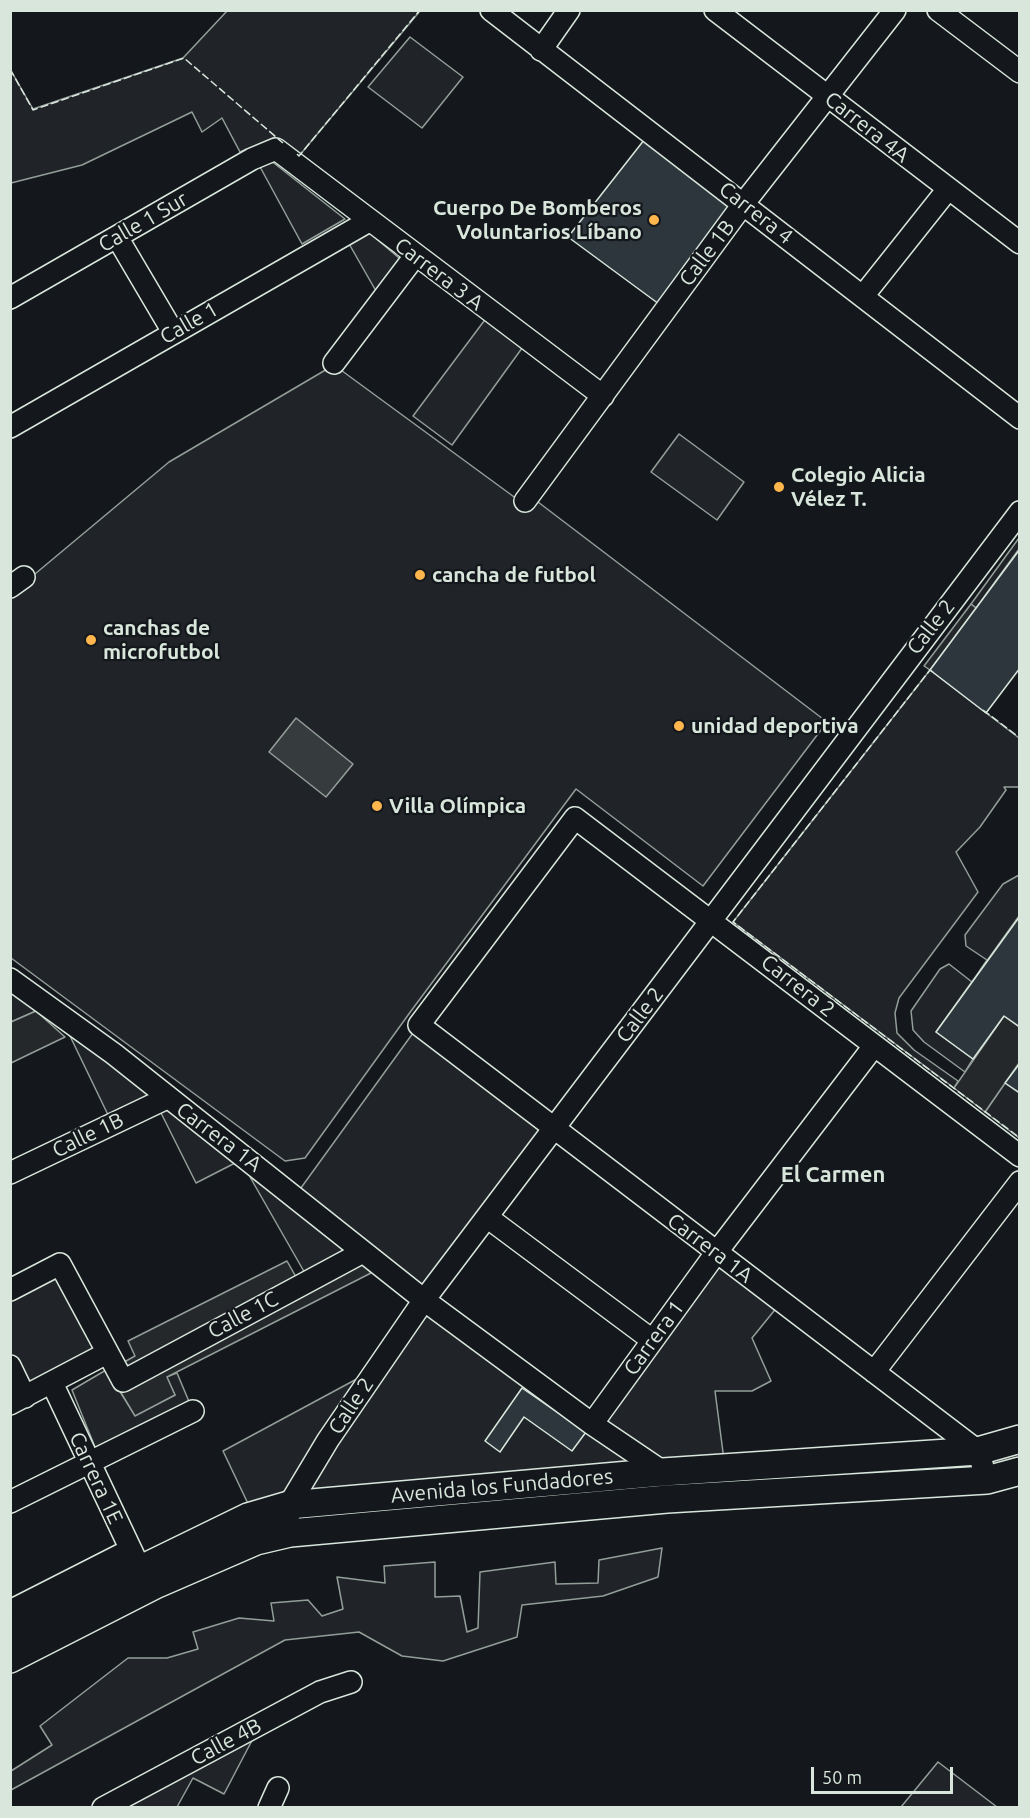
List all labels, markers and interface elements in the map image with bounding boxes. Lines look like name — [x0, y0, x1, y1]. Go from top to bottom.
street label: Carrera 4A — [820, 86, 914, 168]
street label: Carrera 4 — [714, 176, 798, 250]
street label: Calle 1 Sur — [94, 186, 192, 258]
place label: Cuerpo De Bomberos Voluntarios Líbano — [433, 195, 642, 245]
marker: Cuerpo De Bomberos Voluntarios Líbano — [647, 213, 661, 227]
street label: Calle 1B — [674, 215, 740, 291]
street label: Carrera 3 A — [389, 232, 489, 316]
street label: Calle 1 — [155, 296, 223, 350]
place label: Colegio Alicia Vélez T. — [791, 462, 926, 512]
marker: Colegio Alicia Vélez T. — [772, 480, 786, 494]
place label: cancha de futbol — [432, 562, 596, 588]
marker: cancha de futbol — [413, 568, 427, 582]
street label: Calle 2 — [902, 594, 960, 660]
place label: canchas de microfutbol — [103, 615, 220, 665]
marker: canchas de microfutbol — [84, 633, 98, 647]
place label: unidad deportiva — [691, 713, 859, 739]
marker: unidad deportiva — [672, 719, 686, 733]
place label: Villa Olímpica — [389, 793, 526, 819]
marker: Villa Olímpica — [370, 799, 384, 813]
street label: Carrera 2 — [756, 949, 840, 1023]
street label: Calle 2 — [611, 982, 669, 1048]
street label: Carrera 1A — [171, 1097, 267, 1177]
street label: Calle 1B — [48, 1107, 128, 1163]
district label: El Carmen — [781, 1162, 885, 1188]
street label: Carrera 1A — [662, 1208, 758, 1288]
street label: Calle 1C — [204, 1286, 282, 1344]
street label: Carrera 1 — [618, 1296, 690, 1380]
street label: Calle 2 — [323, 1373, 379, 1439]
street label: Carrera 1E — [64, 1428, 128, 1528]
street label: Avenida los Fundadores — [390, 1464, 614, 1508]
street label: Calle 4B — [186, 1713, 266, 1771]
scale bar — [814, 1755, 956, 1793]
text: 50 m — [822, 1767, 862, 1787]

